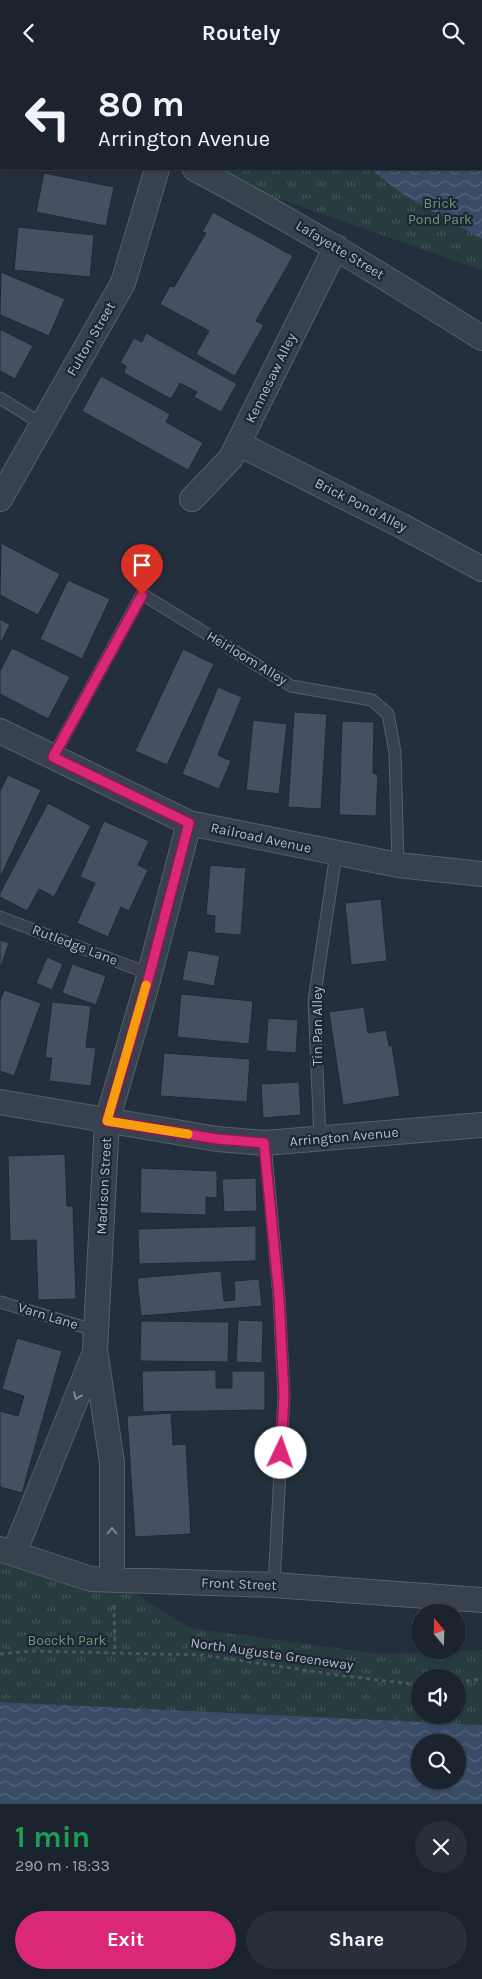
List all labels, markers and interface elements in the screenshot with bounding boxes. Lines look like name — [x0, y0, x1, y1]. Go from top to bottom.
icon: back — [15, 19, 43, 47]
icon: search — [439, 19, 467, 47]
text: Routely — [202, 20, 280, 46]
text: 80 m — [98, 84, 185, 125]
icon: left — [15, 85, 80, 150]
text: Arrington Avenue — [98, 126, 270, 152]
park label: Brick Pond Park — [408, 195, 472, 228]
street label: Lafayette Street — [293, 217, 387, 283]
street label: Fulton Street — [63, 299, 119, 379]
street label: Kennesaw Alley — [242, 330, 300, 426]
street label: Brick Pond Alley — [312, 474, 410, 536]
pin — [121, 544, 163, 595]
icon: arrive — [128, 551, 156, 579]
street label: Heirloom Alley — [204, 627, 291, 689]
street label: Railroad Avenue — [209, 819, 313, 857]
street label: Rutledge Lane — [30, 921, 120, 969]
street label: Tin Pan Alley — [309, 986, 326, 1066]
street label: Arrington Avenue — [289, 1124, 399, 1150]
street label: Madison Street — [93, 1137, 115, 1235]
street label: Varn Lane — [16, 1299, 80, 1333]
one-way arrow — [73, 1391, 83, 1399]
position arrow — [254, 1426, 306, 1478]
one-way arrow — [107, 1526, 117, 1534]
street label: Front Street — [201, 1574, 277, 1594]
north arrow — [411, 1604, 466, 1659]
map controls — [411, 1604, 466, 1789]
park label: Boeckh Park — [28, 1632, 107, 1649]
street label: North Augusta Greeneway — [189, 1634, 355, 1674]
button: sound — [411, 1669, 466, 1724]
button: search — [411, 1734, 466, 1789]
text: 1 min — [15, 1819, 90, 1855]
button: close — [415, 1821, 467, 1873]
text: 290 m · 18:33 — [15, 1856, 110, 1875]
button: Exit — [15, 1911, 236, 1969]
button: Share — [246, 1911, 467, 1969]

